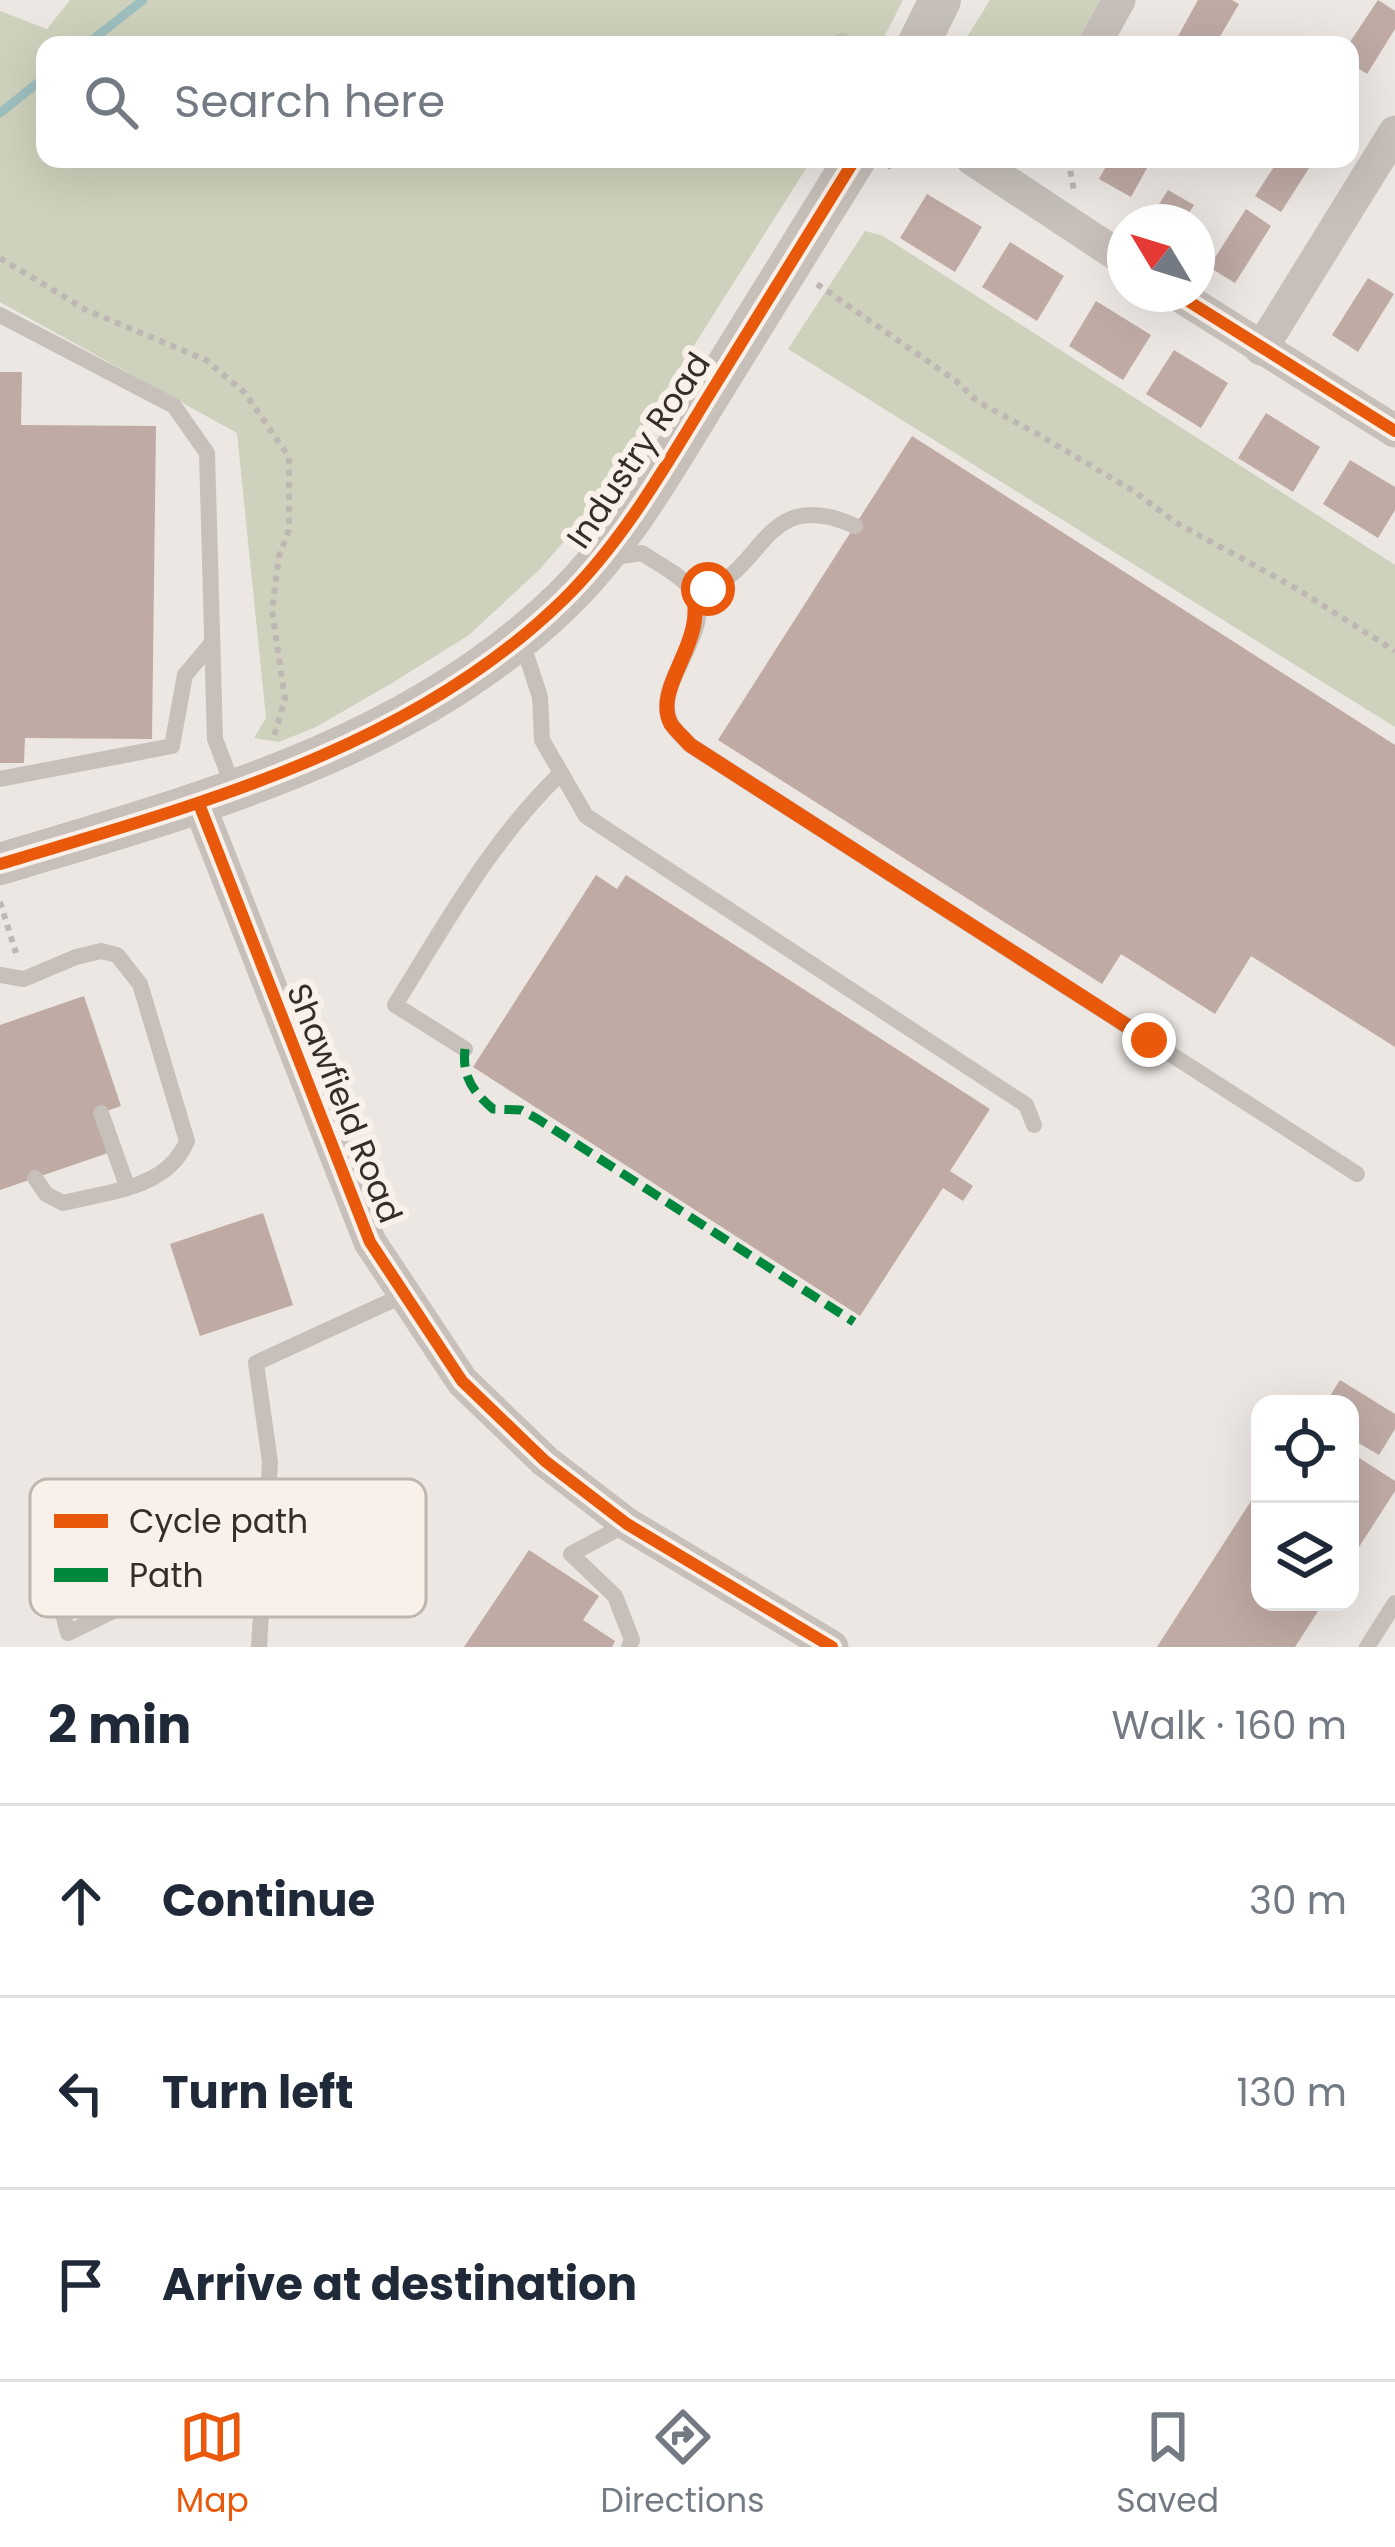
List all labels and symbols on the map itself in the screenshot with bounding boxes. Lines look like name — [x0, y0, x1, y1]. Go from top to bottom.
north arrow — [1107, 204, 1215, 312]
street label: Industry Road — [555, 343, 721, 558]
route start — [681, 562, 735, 616]
street label: Shawfield Road — [275, 976, 414, 1230]
route end — [1122, 1013, 1176, 1067]
legend — [30, 1479, 426, 1617]
text: Cycle path — [129, 1498, 308, 1545]
text: Path — [129, 1552, 204, 1599]

